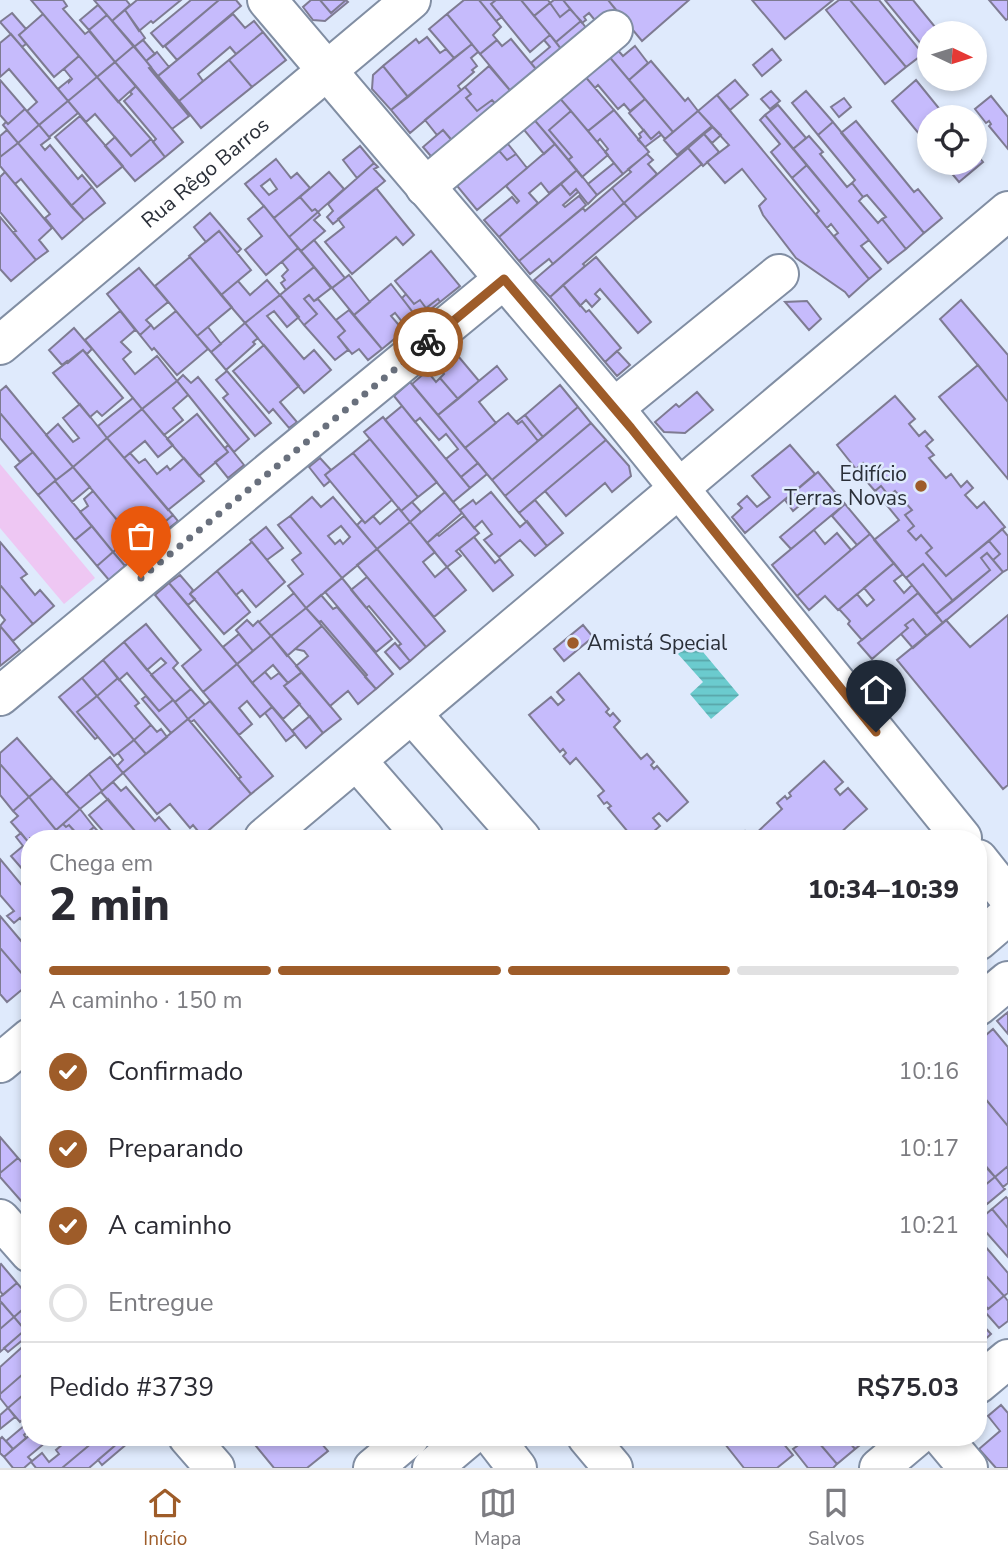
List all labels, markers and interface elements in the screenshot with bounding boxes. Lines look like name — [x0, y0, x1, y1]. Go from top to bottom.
north arrow — [917, 21, 987, 91]
map controls — [917, 21, 987, 175]
button: locate — [917, 105, 987, 175]
street label: Rua Rêgo Barros — [135, 111, 275, 234]
courier — [393, 307, 463, 377]
icon: bike — [409, 323, 447, 361]
place label: Edifício Terras Novas — [784, 460, 907, 512]
marker: Edifício Terras Novas — [913, 478, 929, 494]
pin — [111, 506, 171, 578]
icon: bag — [122, 517, 160, 555]
place label: Amistá Special — [587, 629, 728, 657]
marker: Amistá Special — [565, 635, 581, 651]
pin — [846, 660, 906, 732]
icon: home — [857, 671, 895, 709]
text: Chega em — [49, 848, 153, 879]
text: 10:34–10:39 — [808, 872, 959, 907]
text: 2 min — [49, 873, 170, 936]
text: A caminho · 150 m — [49, 985, 242, 1016]
icon: check — [49, 1053, 87, 1091]
text: Confirmado — [108, 1054, 243, 1089]
text: 10:16 — [899, 1056, 959, 1087]
icon: check — [49, 1130, 87, 1168]
text: Preparando — [108, 1131, 243, 1166]
text: 10:17 — [899, 1133, 959, 1164]
icon: check — [49, 1207, 87, 1245]
text: A caminho — [108, 1208, 232, 1243]
text: 10:21 — [899, 1210, 959, 1241]
text: Entregue — [108, 1285, 214, 1320]
text: Pedido #3739 — [49, 1370, 214, 1405]
text: R$75.03 — [857, 1370, 959, 1405]
tab: Início — [143, 1484, 187, 1552]
tab: Mapa — [474, 1484, 521, 1552]
tab: Salvos — [808, 1484, 865, 1552]

